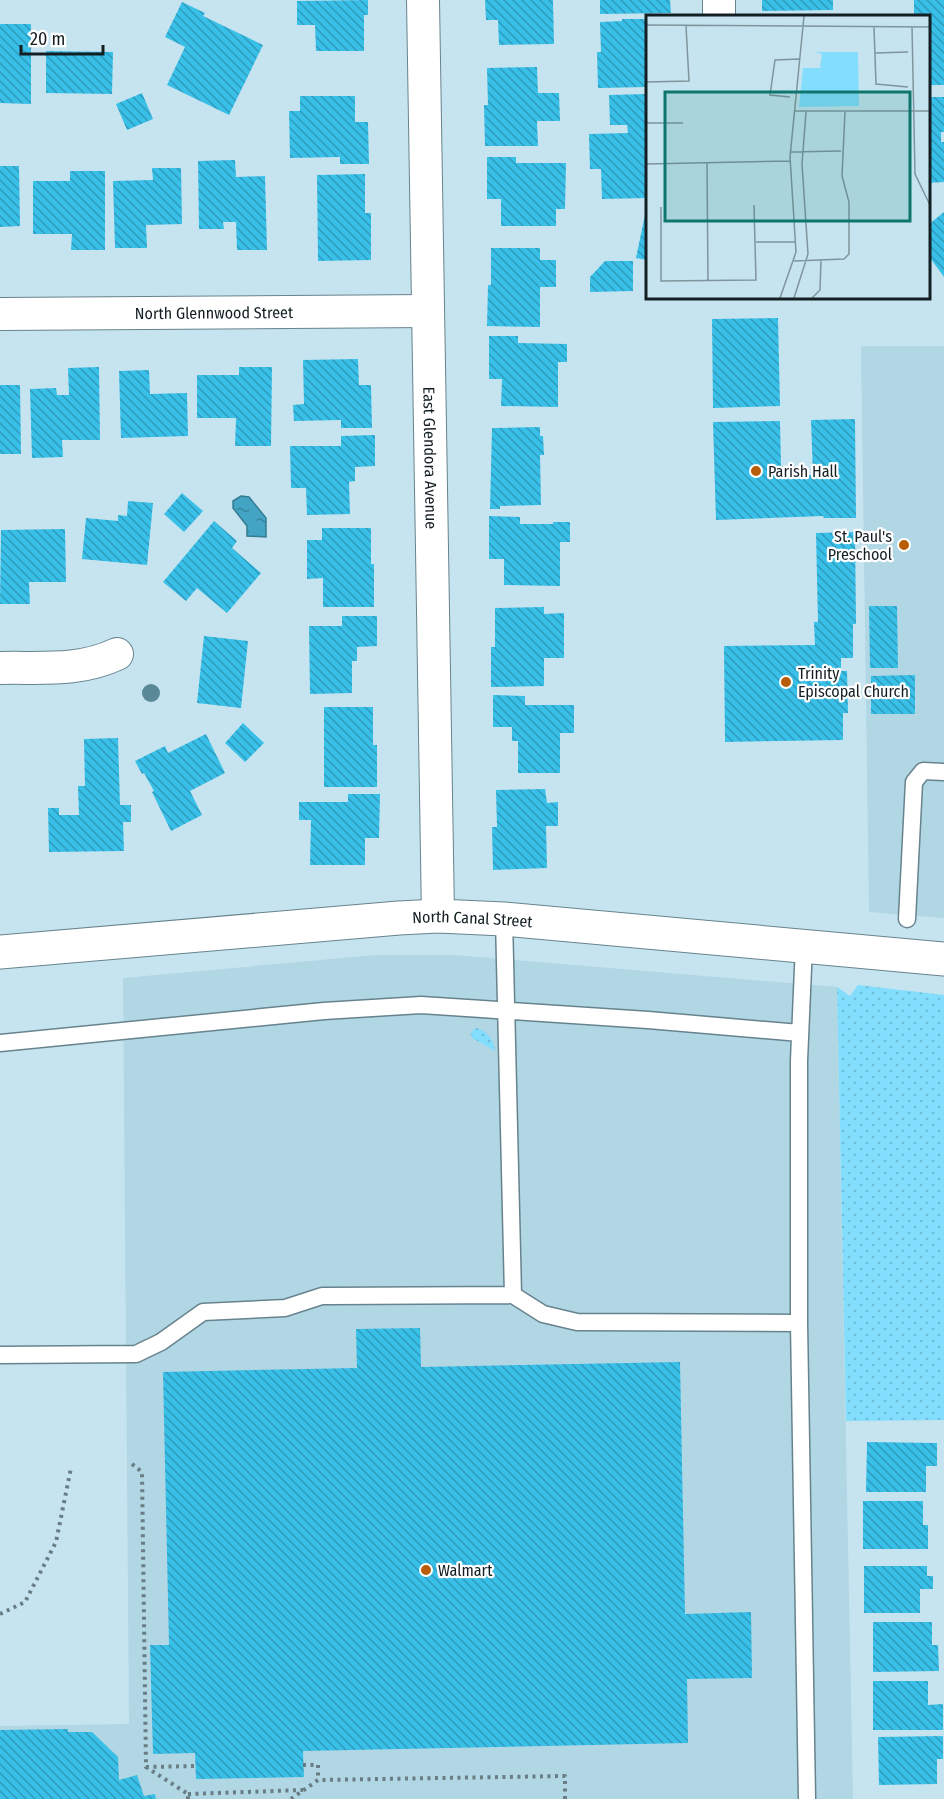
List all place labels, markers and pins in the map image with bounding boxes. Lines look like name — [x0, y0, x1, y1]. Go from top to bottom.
place label: Parish Hall — [768, 462, 838, 481]
marker: Parish Hall — [749, 464, 763, 478]
place label: St. Paul's Preschool — [828, 527, 892, 564]
marker: St. Paul's Preschool — [897, 538, 911, 552]
place label: Trinity Episcopal Church — [798, 664, 909, 701]
marker: Trinity Episcopal Church — [779, 675, 793, 689]
place label: Walmart — [438, 1561, 493, 1580]
marker: Walmart — [419, 1563, 433, 1577]

